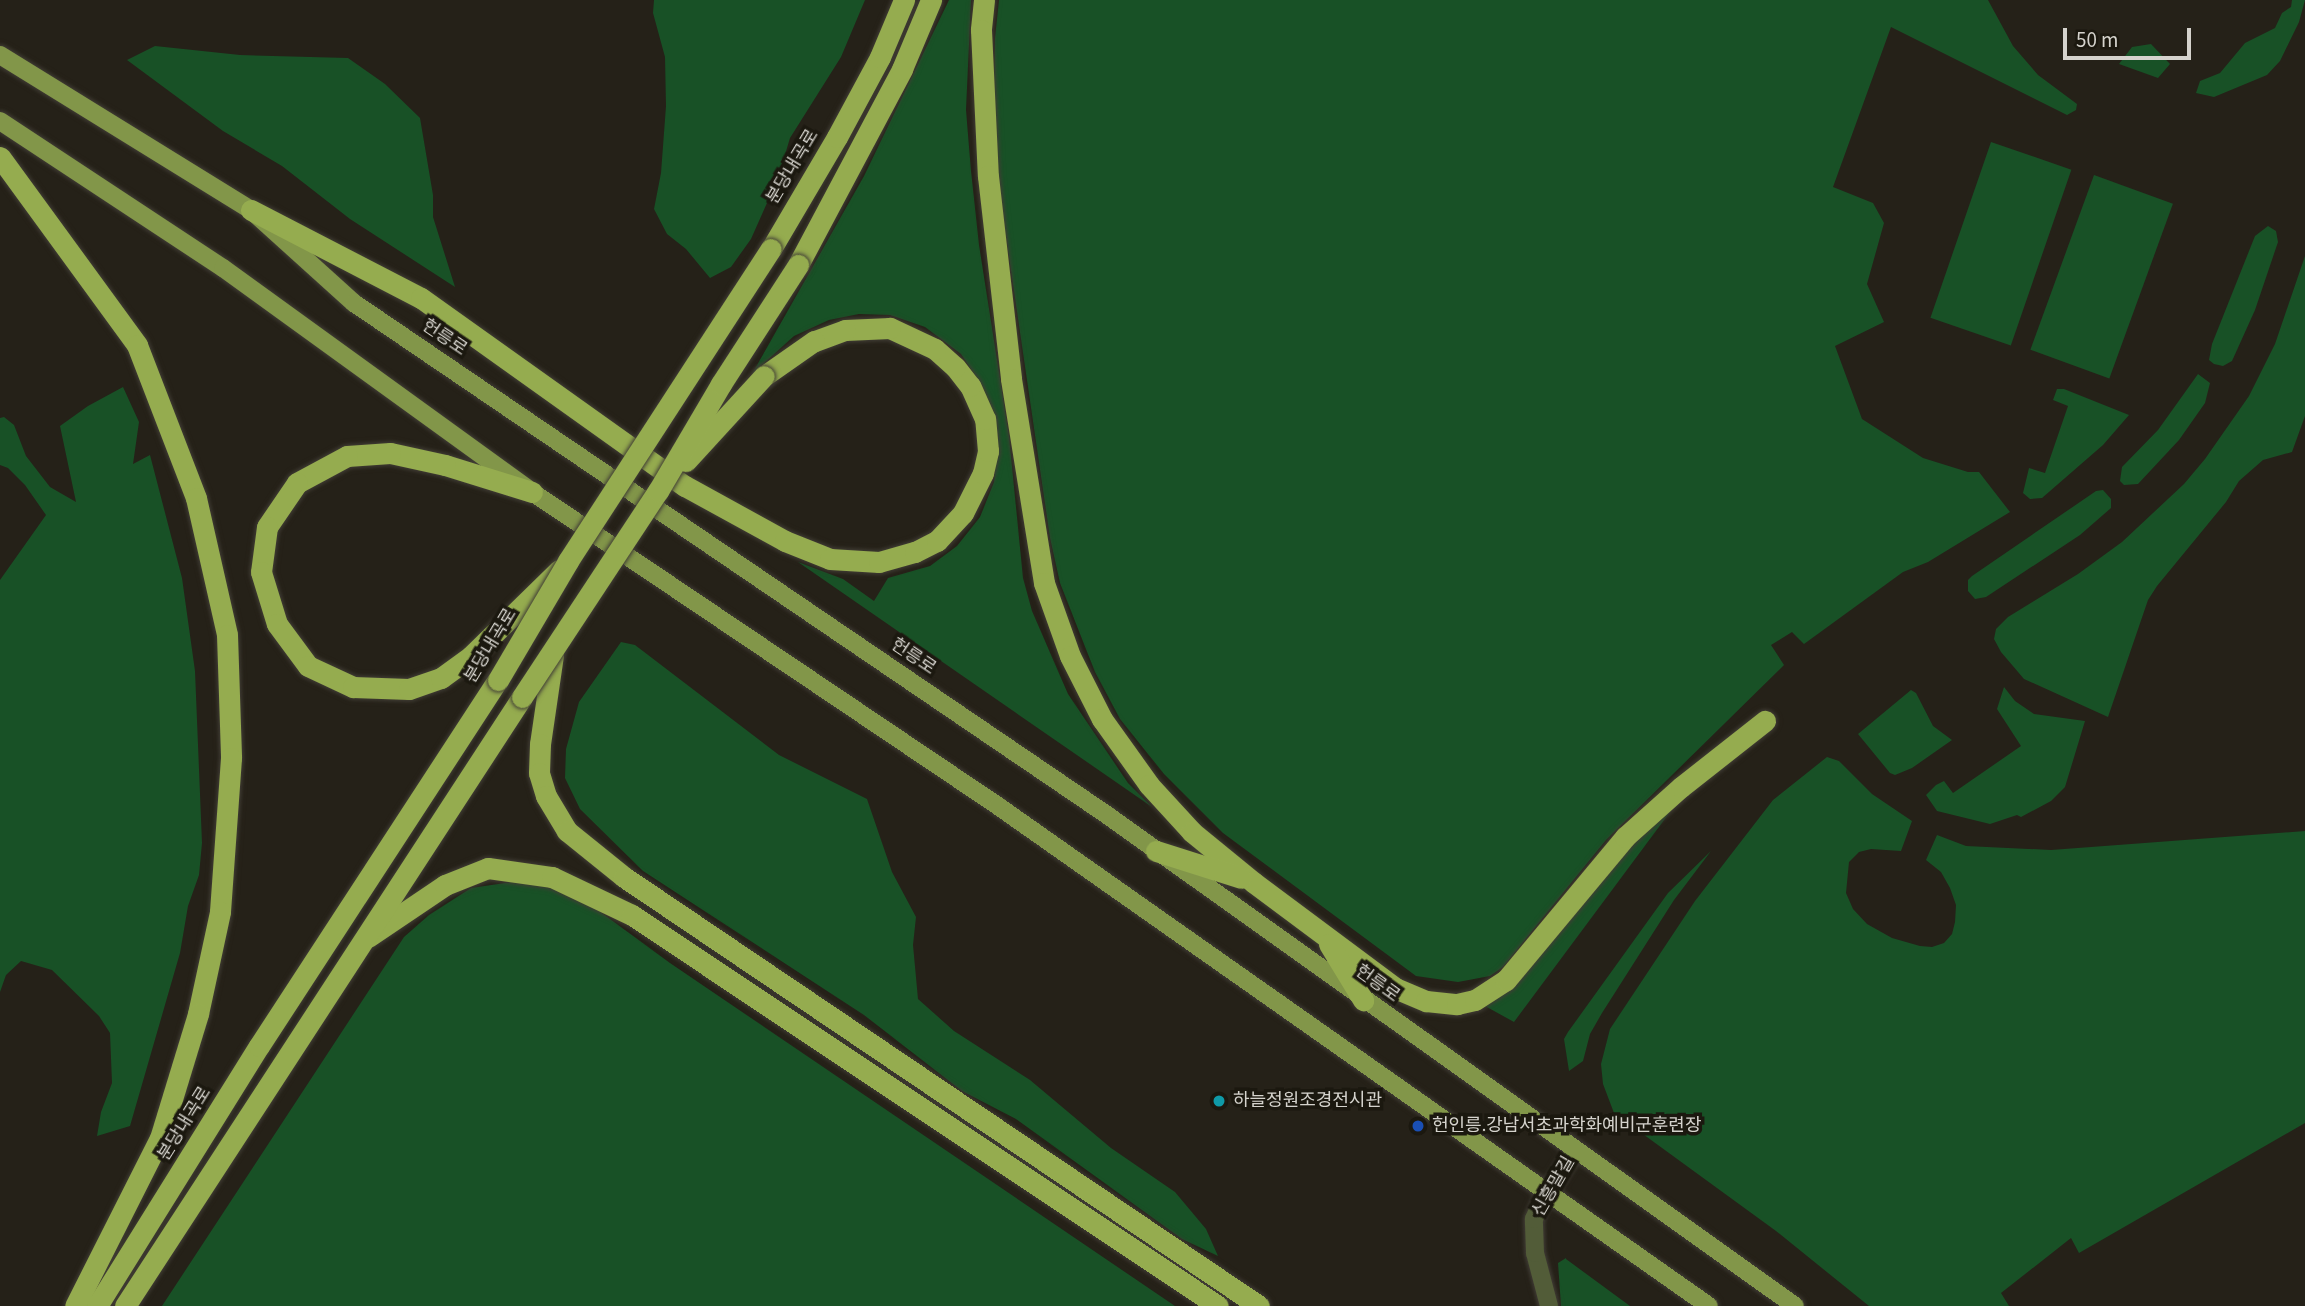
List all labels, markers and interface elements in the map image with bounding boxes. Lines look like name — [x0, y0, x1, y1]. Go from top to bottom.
scale bar — [2067, 14, 2195, 58]
text: 50 m — [2076, 25, 2118, 55]
street label: 분당내곡로 — [762, 126, 824, 208]
street label: 헌릉로 — [417, 315, 471, 361]
street label: 분당내곡로 — [460, 605, 522, 687]
street label: 헌릉로 — [886, 634, 940, 680]
street label: 헌릉로 — [1351, 961, 1403, 1007]
street label: 분당내곡로 — [154, 1083, 216, 1165]
place label: 하늘정원조경전시관 — [1233, 1090, 1382, 1112]
marker: 하늘정원조경전시관 — [1211, 1093, 1227, 1109]
place label: 헌인릉.강남서초과학화예비군훈련장 — [1432, 1115, 1701, 1137]
marker: 헌인릉.강남서초과학화예비군훈련장 — [1410, 1118, 1426, 1134]
street label: 신흥말길 — [1528, 1153, 1580, 1221]

